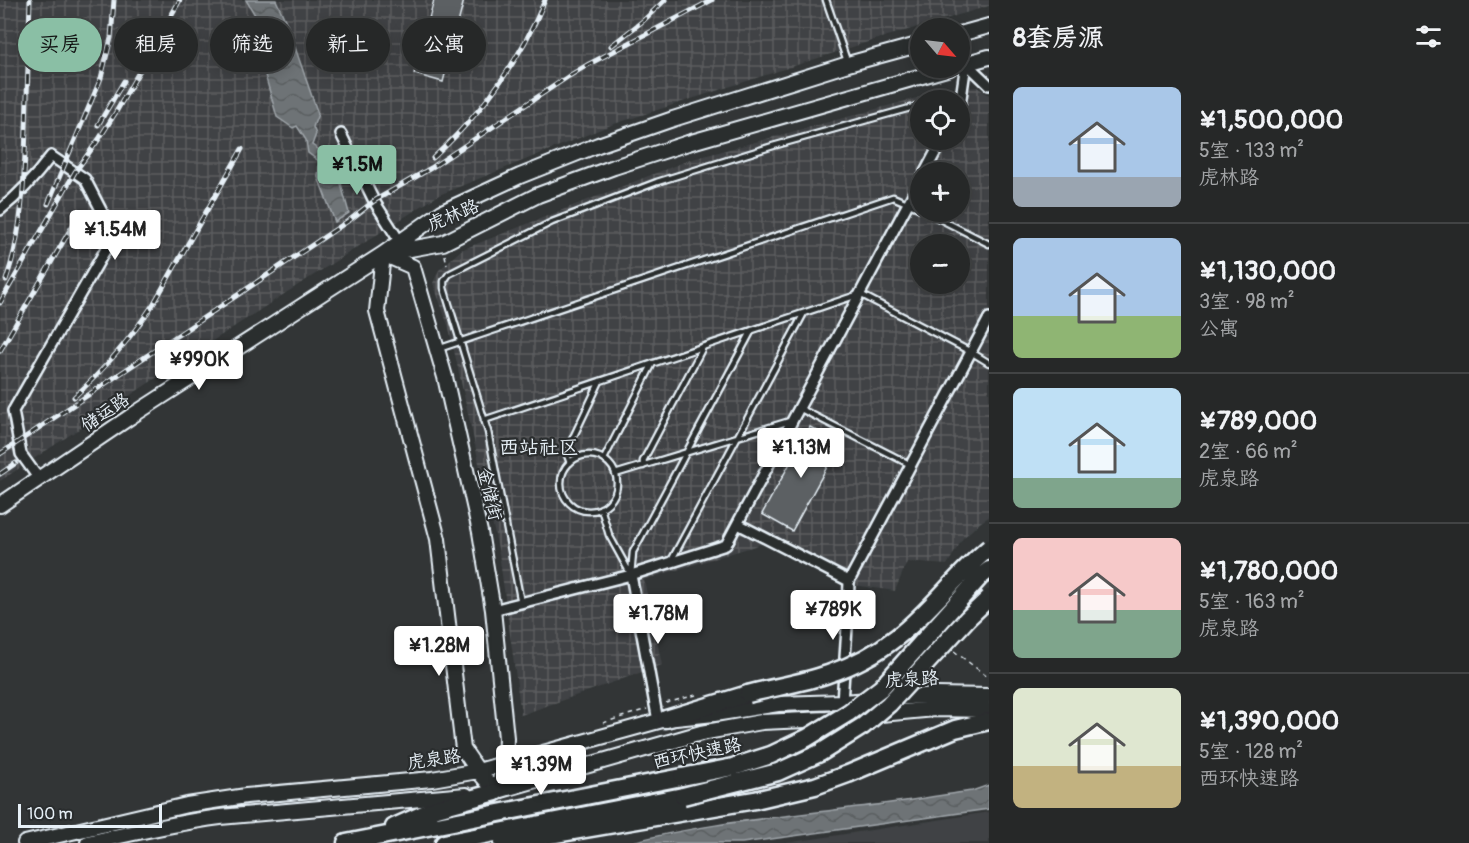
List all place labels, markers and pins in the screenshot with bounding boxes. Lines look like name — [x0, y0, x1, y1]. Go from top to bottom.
pin: ¥1.5M — [315, 145, 399, 196]
pin: ¥1.54M — [66, 210, 164, 261]
pin: ¥990K — [157, 340, 241, 391]
pin: ¥1.13M — [752, 428, 850, 479]
pin: ¥789K — [791, 590, 875, 641]
pin: ¥1.78M — [609, 594, 707, 645]
pin: ¥1.28M — [390, 626, 488, 677]
pin: ¥1.39M — [492, 745, 590, 796]

